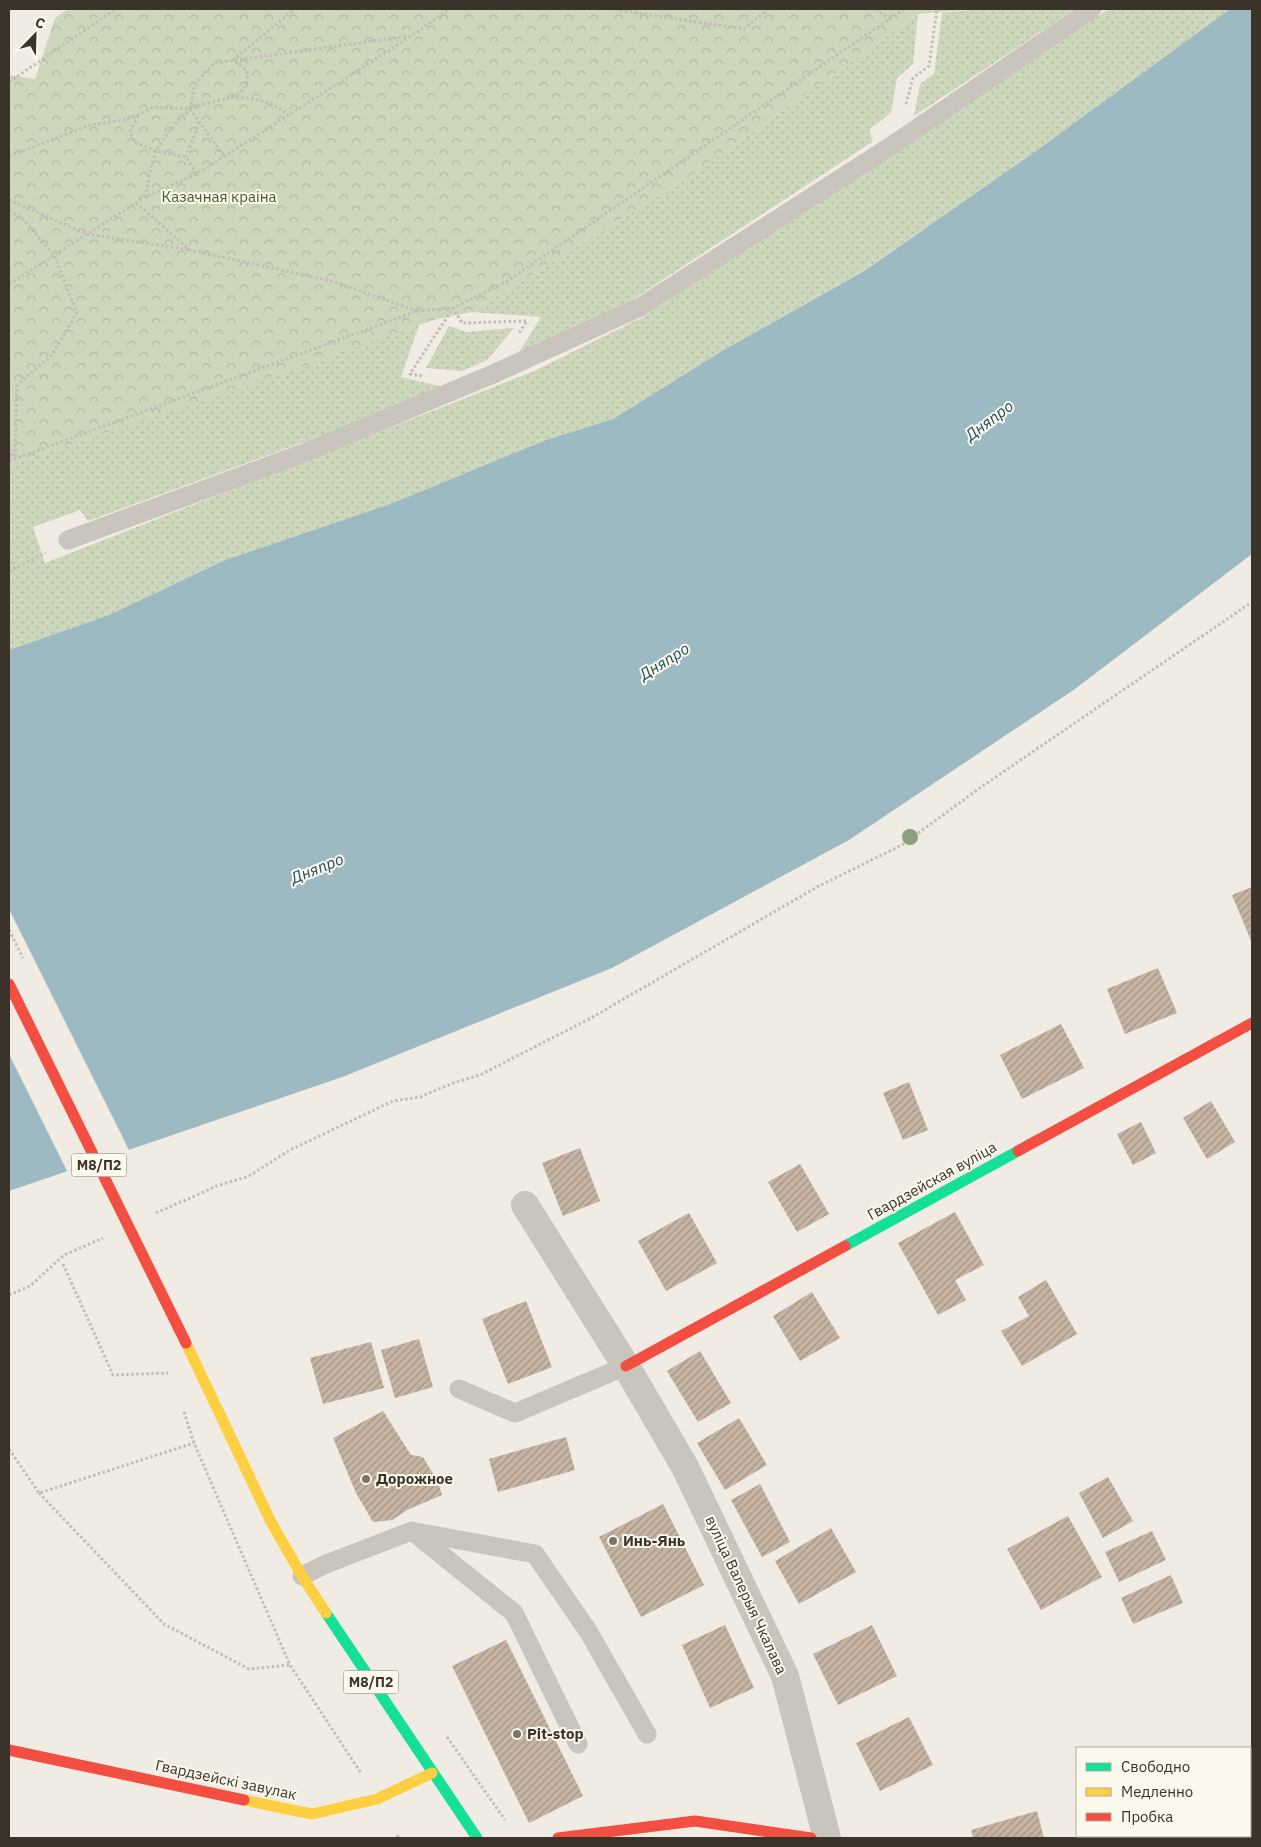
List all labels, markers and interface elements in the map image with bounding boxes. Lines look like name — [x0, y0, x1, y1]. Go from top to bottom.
north arrow — [10, 10, 60, 60]
text: С — [32, 13, 48, 33]
park label: Казачная краіна — [161, 187, 277, 206]
water label: Дняпро — [959, 395, 1017, 446]
water label: Дняпро — [634, 638, 693, 685]
water label: Дняпро — [286, 848, 347, 888]
street label: Гвардзейская вуліца — [864, 1137, 1000, 1224]
road number: М8/П2 — [72, 1154, 126, 1176]
place label: Дорожное — [376, 1469, 453, 1488]
marker: Дорожное — [360, 1473, 372, 1485]
street label: вуліца Валерыя Чкалава — [701, 1512, 792, 1677]
place label: Инь-Янь — [623, 1531, 686, 1550]
marker: Инь-Янь — [607, 1535, 619, 1547]
road number: М8/П2 — [344, 1670, 398, 1694]
place label: Pit-stop — [527, 1724, 584, 1743]
marker: Pit-stop — [511, 1728, 523, 1740]
legend — [1076, 1747, 1251, 1837]
street label: Гвардзейскі завулак — [154, 1755, 298, 1804]
text: Свободно — [1121, 1757, 1190, 1776]
text: Медленно — [1121, 1782, 1193, 1801]
text: Пробка — [1121, 1807, 1173, 1826]

